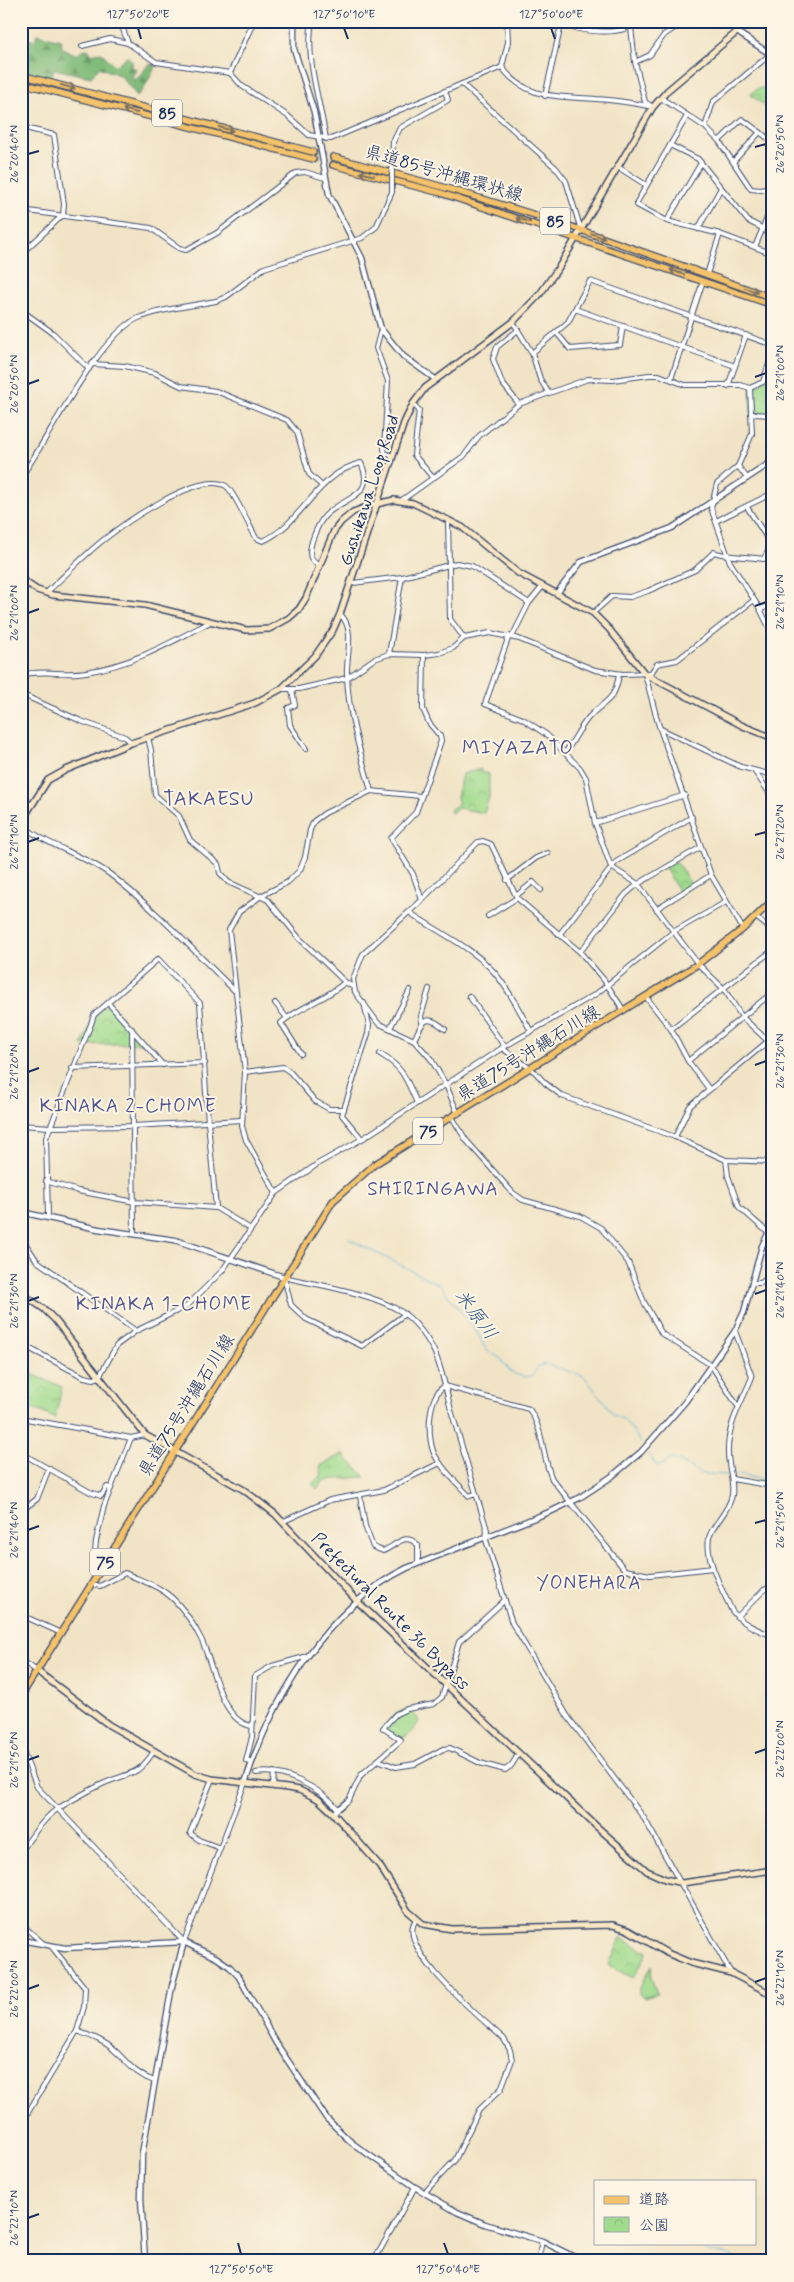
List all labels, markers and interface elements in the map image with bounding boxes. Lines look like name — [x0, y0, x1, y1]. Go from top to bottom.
text: 127°50'20"E — [106, 7, 170, 23]
text: 127°50'10"E — [313, 7, 375, 23]
text: 127°50'00"E — [519, 7, 583, 23]
one-way arrow — [60, 83, 76, 93]
road number: 85 — [152, 100, 182, 126]
one-way arrow — [122, 106, 138, 116]
text: 26°20'50"N — [773, 115, 789, 173]
one-way arrow — [217, 124, 233, 134]
text: 26°20'40"N — [7, 125, 23, 183]
street label: 県道85号沖縄環状線 — [362, 140, 526, 208]
one-way arrow — [360, 169, 376, 178]
road number: 85 — [540, 208, 570, 235]
one-way arrow — [516, 214, 532, 224]
one-way arrow — [590, 232, 605, 241]
one-way arrow — [670, 267, 685, 276]
one-way arrow — [743, 286, 758, 295]
text: 26°21'00"N — [773, 345, 789, 401]
text: 26°20'50"N — [7, 355, 23, 413]
street label: Gushikawa Loop Road — [334, 412, 406, 569]
text: 26°21'10"N — [773, 575, 789, 629]
text: 26°21'00"N — [7, 585, 23, 641]
district label: MIYAZATO — [462, 735, 574, 762]
district label: TAKAESU — [163, 786, 255, 813]
text: 26°21'20"N — [773, 804, 789, 860]
text: 26°21'10"N — [7, 815, 23, 869]
street label: 県道75号沖縄石川線 — [452, 1000, 605, 1108]
text: 26°21'30"N — [773, 1034, 789, 1088]
text: 26°21'20"N — [7, 1044, 23, 1100]
district label: KINAKA 2-CHOME — [39, 1094, 217, 1119]
road number: 75 — [413, 1118, 443, 1144]
district label: SHIRINGAWA — [367, 1177, 499, 1202]
text: 26°21'40"N — [773, 1262, 789, 1318]
text: 26°21'30"N — [7, 1274, 23, 1328]
water label: 米原川 — [449, 1284, 503, 1345]
district label: KINAKA 1-CHOME — [76, 1292, 252, 1317]
street label: 県道75号沖縄石川線 — [133, 1329, 241, 1482]
text: 26°21'50"N — [773, 1492, 789, 1548]
text: 26°21'40"N — [7, 1502, 23, 1558]
street label: Prefectural Route 36 Bypass — [306, 1527, 475, 1696]
road number: 75 — [90, 1548, 120, 1575]
district label: YONEHARA — [536, 1571, 642, 1596]
text: 26°22'00"N — [773, 1720, 789, 1778]
text: 26°21'50"N — [7, 1732, 23, 1788]
text: 26°22'10"N — [773, 1950, 789, 2006]
text: 26°22'00"N — [7, 1960, 23, 2018]
legend — [594, 2180, 756, 2244]
text: 26°22'10"N — [7, 2190, 23, 2246]
text: 道路 — [639, 2190, 669, 2210]
text: 公園 — [639, 2216, 669, 2236]
text: 127°50'50"E — [209, 2262, 273, 2278]
text: 127°50'40"E — [416, 2262, 480, 2278]

